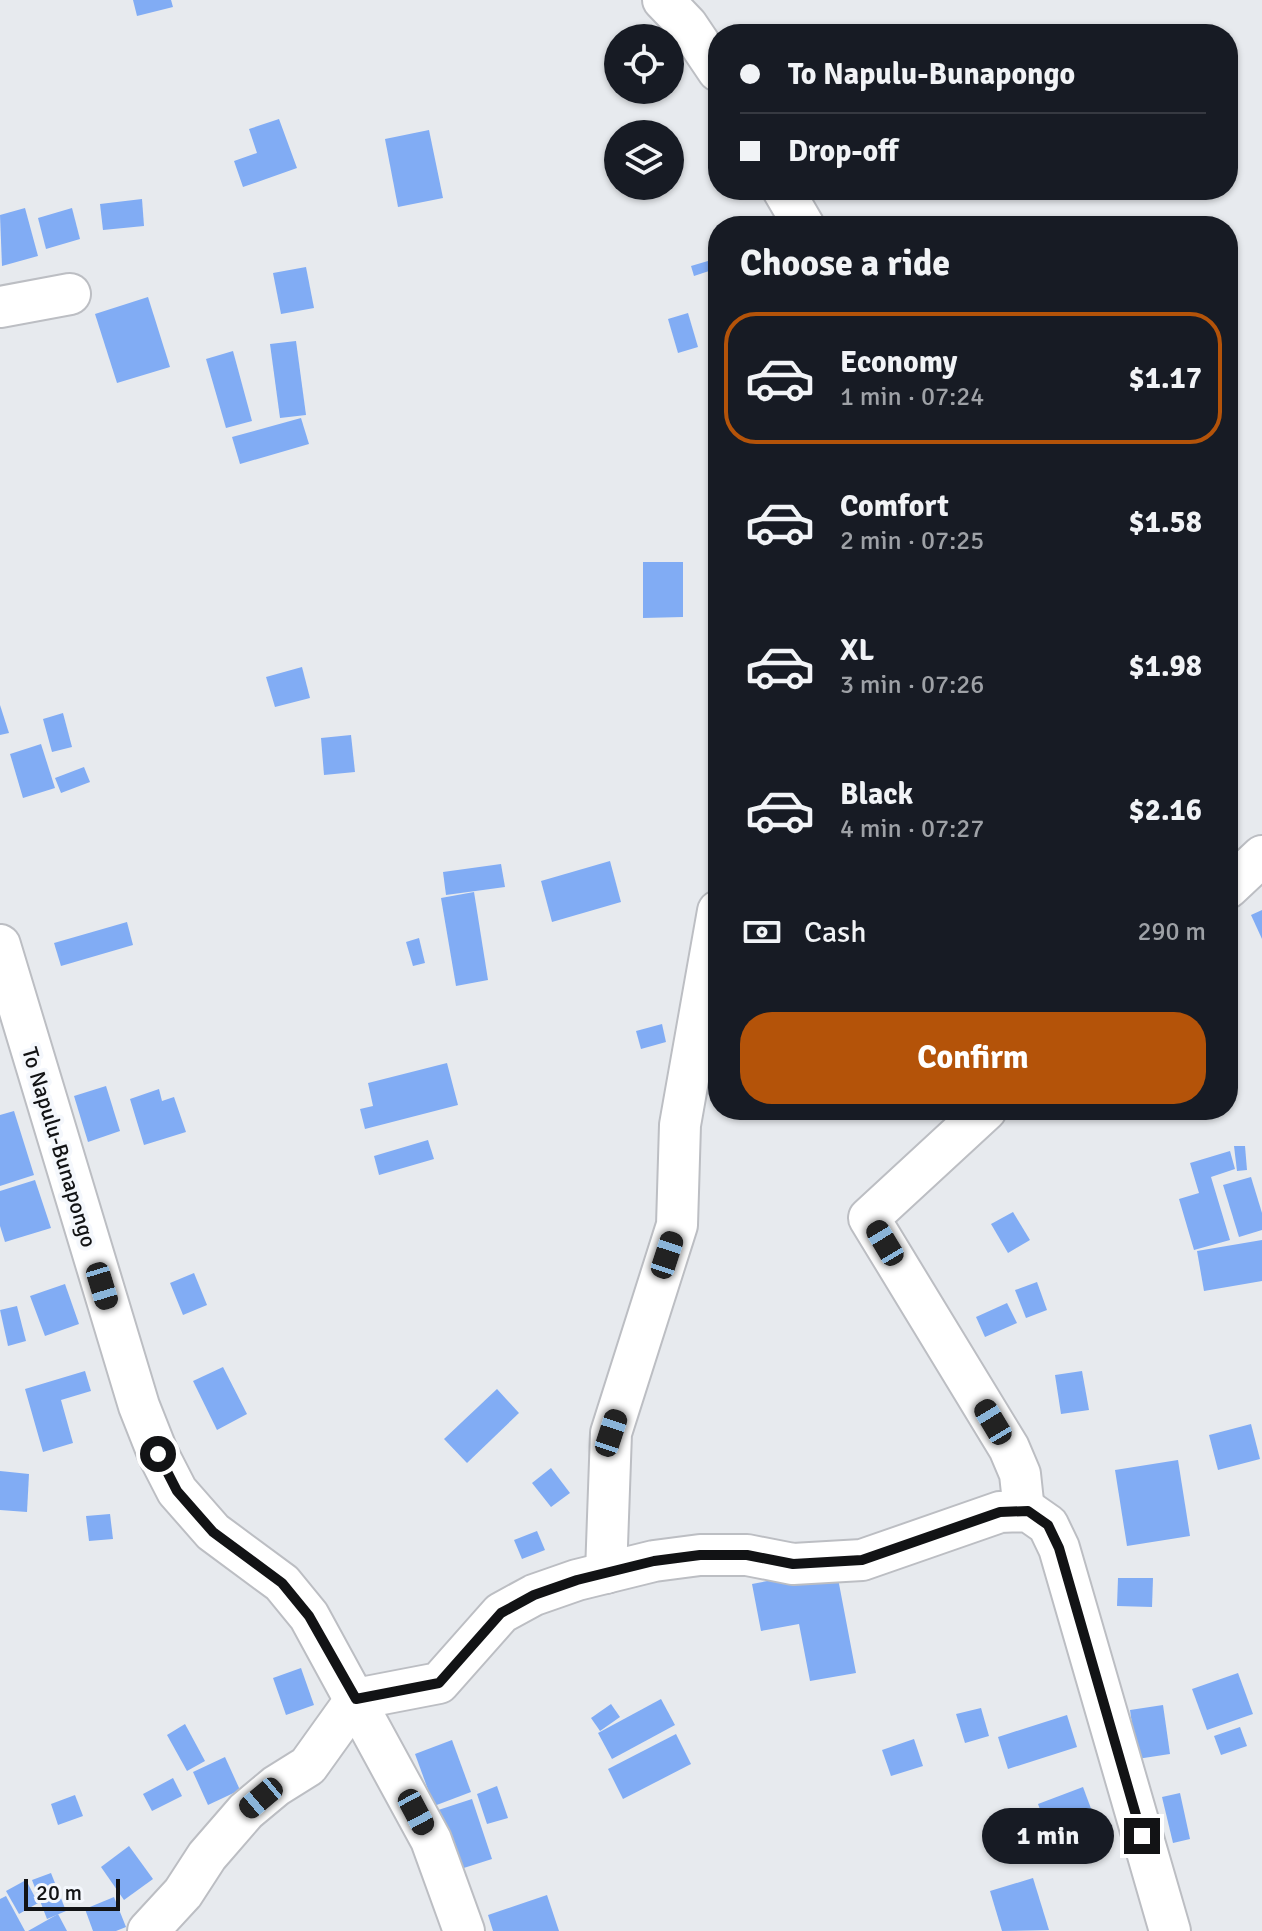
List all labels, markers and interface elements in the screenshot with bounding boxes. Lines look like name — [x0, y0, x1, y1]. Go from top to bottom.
map controls — [604, 24, 684, 200]
button: locate — [604, 24, 684, 104]
text: To Napulu-Bunapongo — [788, 56, 1075, 93]
button: layers — [604, 120, 684, 200]
text: Drop-off — [788, 133, 898, 170]
text: Choose a ride — [740, 241, 950, 286]
icon: car — [744, 342, 816, 414]
text: Economy — [840, 344, 957, 381]
text: $1.17 — [1129, 360, 1202, 397]
text: 1 min · 07:24 — [840, 381, 984, 413]
icon: car — [744, 486, 816, 558]
text: Comfort — [840, 488, 949, 525]
text: $1.58 — [1129, 504, 1202, 541]
text: 2 min · 07:25 — [840, 525, 984, 557]
icon: car — [744, 630, 816, 702]
text: XL — [840, 632, 874, 669]
text: $1.98 — [1129, 648, 1202, 685]
text: 3 min · 07:26 — [840, 669, 984, 701]
icon: car — [744, 774, 816, 846]
text: Black — [840, 776, 913, 813]
text: $2.16 — [1129, 792, 1202, 829]
text: 4 min · 07:27 — [840, 813, 984, 845]
icon: cash — [740, 910, 784, 954]
text: Cash — [804, 914, 867, 951]
text: 290 m — [1137, 916, 1206, 948]
button: Confirm — [740, 1012, 1206, 1104]
street label: To Napulu-Bunapongo — [16, 1044, 103, 1250]
car — [862, 1216, 908, 1270]
car — [648, 1228, 686, 1282]
car — [84, 1260, 120, 1312]
car — [970, 1395, 1016, 1449]
car — [592, 1406, 630, 1460]
route start — [140, 1436, 176, 1472]
car — [235, 1773, 287, 1823]
car — [394, 1785, 438, 1839]
callout: 1 min — [982, 1808, 1114, 1864]
route end — [1124, 1818, 1160, 1854]
text: 1 min — [1017, 1820, 1079, 1852]
scale bar — [24, 1875, 120, 1911]
text: 20 m — [36, 1879, 82, 1906]

